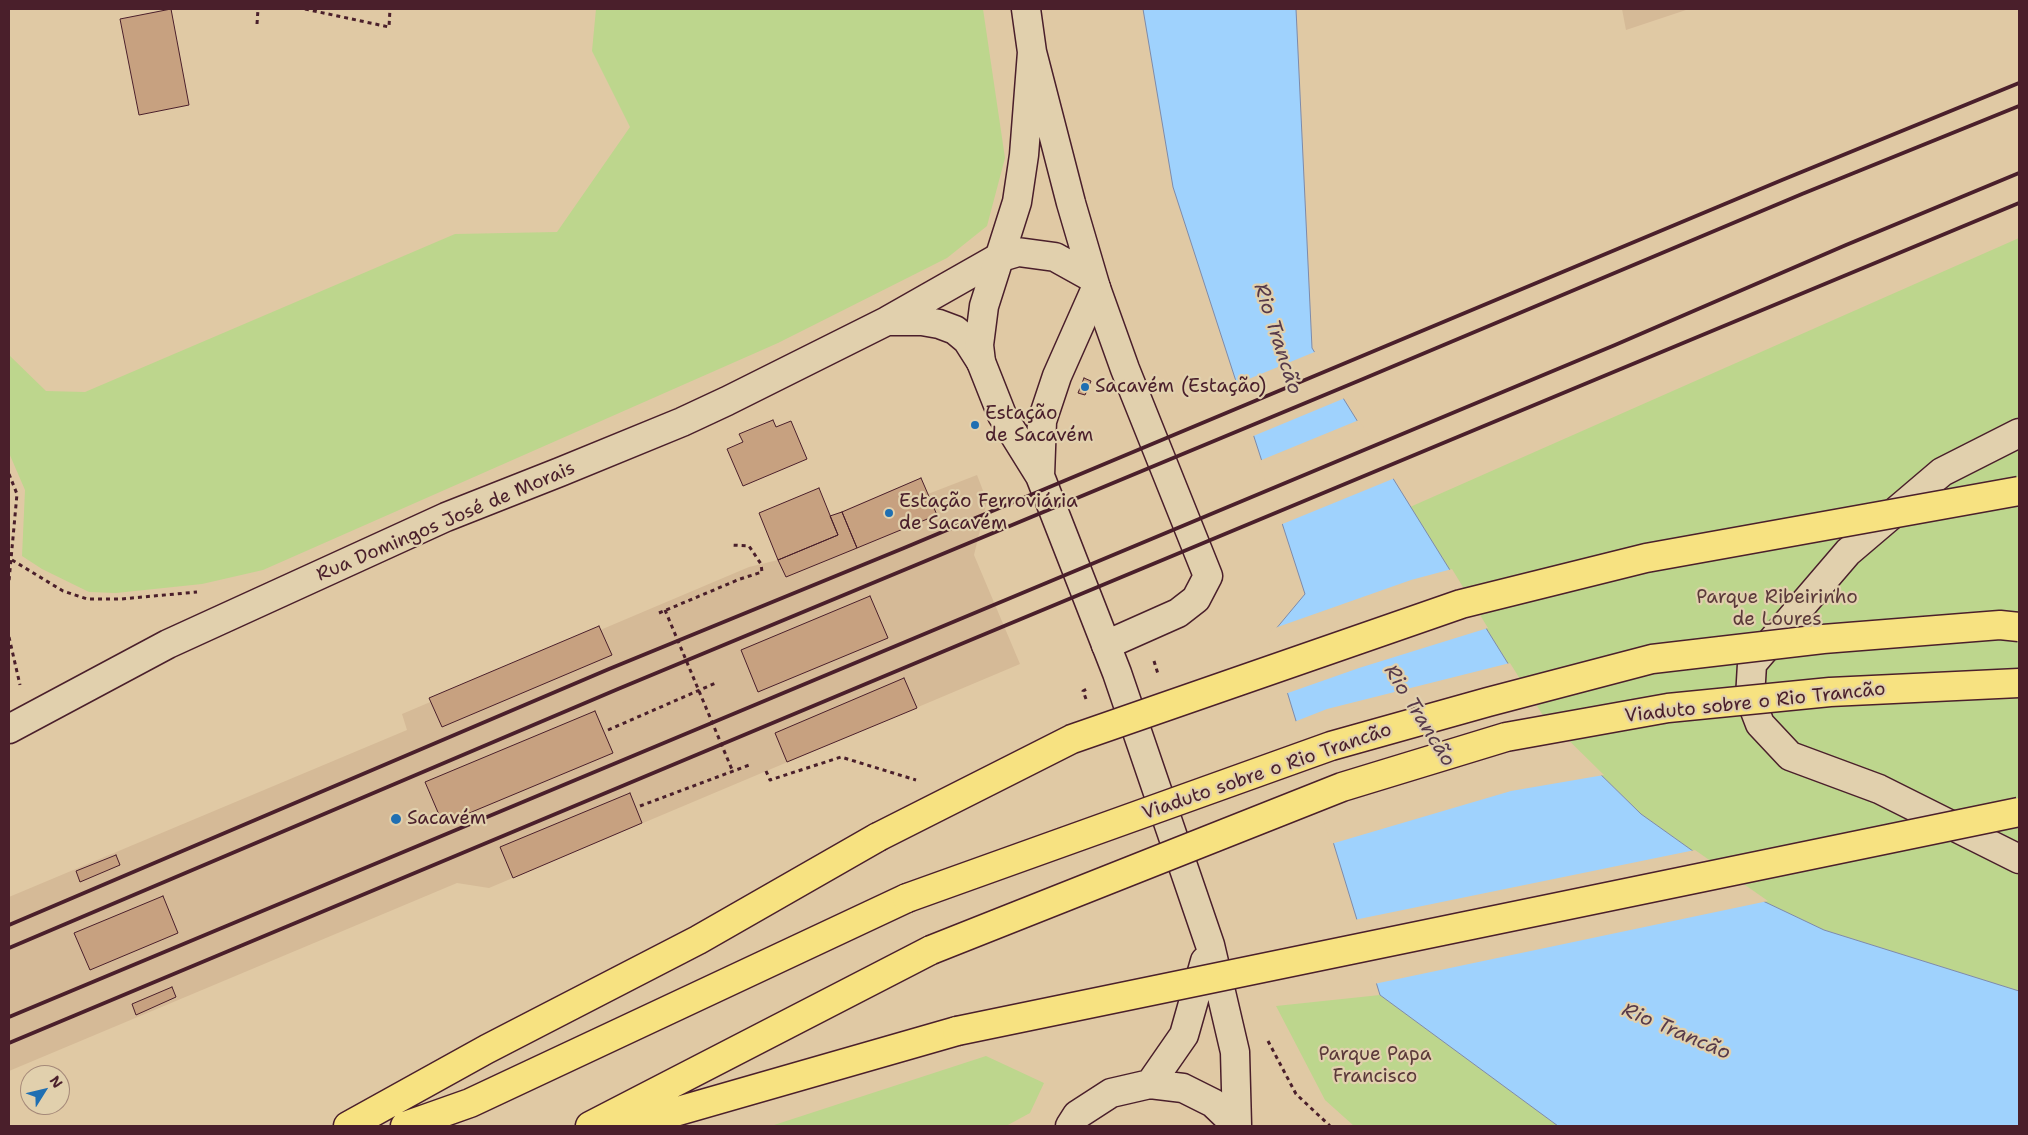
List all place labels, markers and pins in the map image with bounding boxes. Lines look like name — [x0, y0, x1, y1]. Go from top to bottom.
place label: Sacavém (Estação) — [1095, 376, 1266, 398]
marker: Sacavém (Estação) — [1079, 381, 1091, 393]
place label: Estação de Sacavém — [985, 403, 1093, 447]
marker: Estação de Sacavém — [969, 419, 981, 431]
place label: Estação Ferroviária de Sacavém — [899, 491, 1078, 535]
marker: Estação Ferroviária de Sacavém — [883, 507, 895, 519]
place label: Sacavém — [407, 808, 486, 830]
marker: Sacavém — [389, 812, 403, 826]

